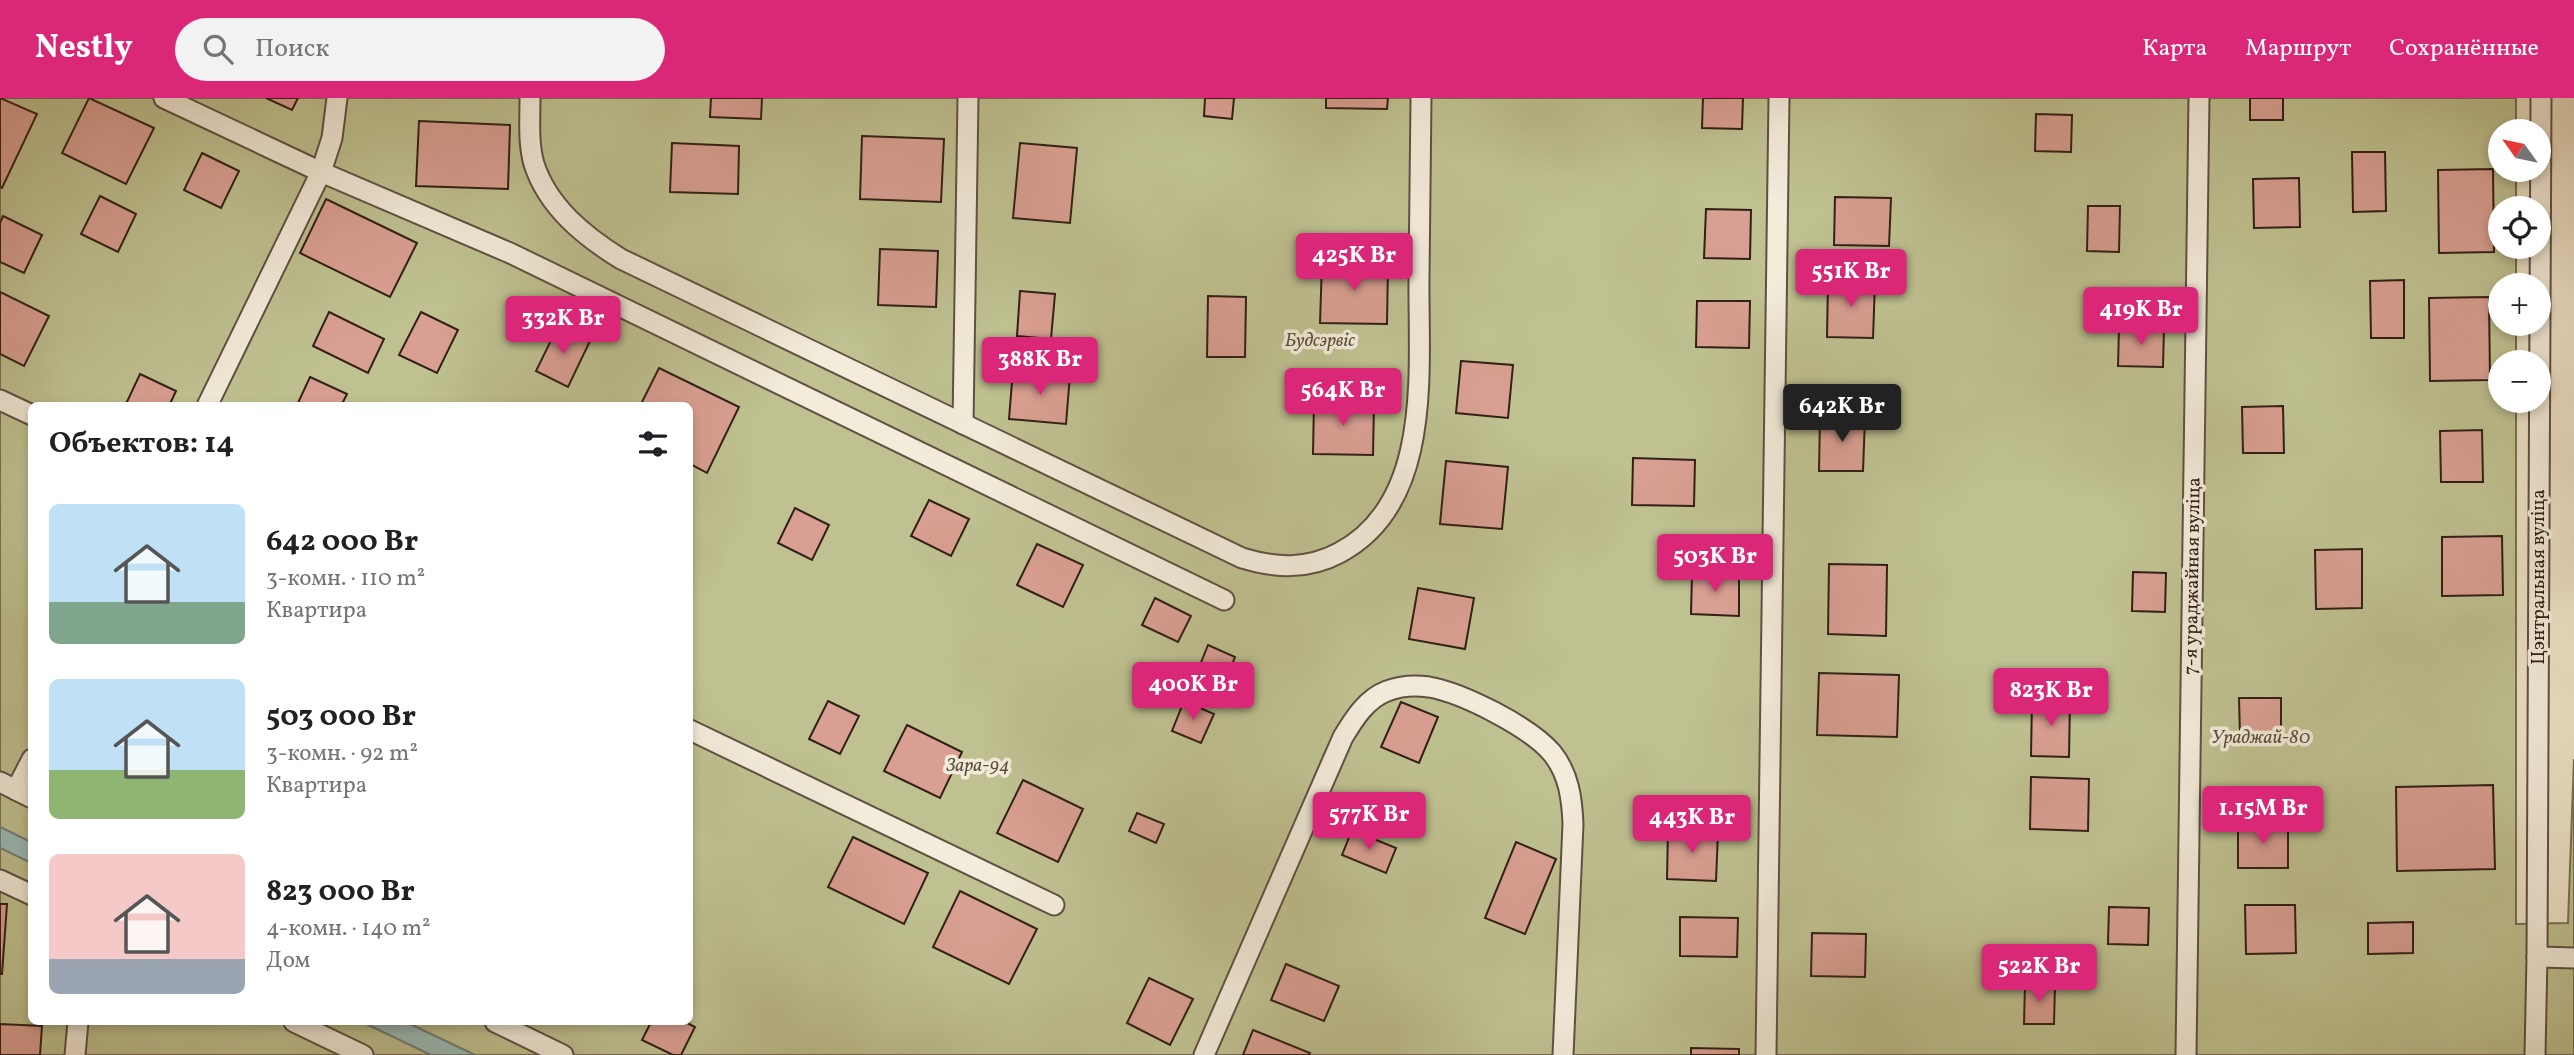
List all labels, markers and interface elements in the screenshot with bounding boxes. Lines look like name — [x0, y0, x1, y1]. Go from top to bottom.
search box — [175, 18, 665, 81]
text: Nestly — [35, 26, 133, 72]
icon: search — [199, 30, 237, 68]
text: Поиск — [255, 31, 329, 67]
text: Карта — [2142, 32, 2207, 66]
text: Маршрут — [2245, 32, 2351, 66]
text: Сохранённые — [2389, 32, 2539, 66]
north arrow — [2488, 119, 2552, 182]
map controls — [2488, 119, 2551, 413]
button: locate — [2488, 196, 2551, 259]
pin: 425K Br — [1289, 234, 1419, 293]
text: 425K Br — [1312, 240, 1396, 272]
pin: 551K Br — [1786, 250, 1916, 309]
text: 551K Br — [1812, 256, 1890, 288]
button: + — [2488, 273, 2551, 336]
pin: 419K Br — [2076, 288, 2206, 347]
text: 419K Br — [2099, 294, 2183, 326]
pin: 332K Br — [498, 296, 628, 356]
text: 332K Br — [522, 303, 604, 335]
park label: Будсэрвіс — [1285, 328, 1355, 354]
pin: 388K Br — [975, 338, 1105, 397]
text: 388K Br — [998, 344, 1082, 376]
button: − — [2488, 350, 2551, 413]
pin: 564K Br — [1278, 368, 1408, 428]
text: 564K Br — [1301, 375, 1385, 407]
pin: 642K Br — [1777, 384, 1907, 444]
text: 642K Br — [1799, 391, 1885, 423]
text: Объектов: 14 — [49, 423, 234, 465]
icon: filters — [634, 425, 672, 463]
street label: 7-я ураджайная вуліца — [2178, 477, 2208, 675]
street label: Цэнтральная вуліца — [2526, 489, 2552, 665]
text: 642 000 Br — [266, 521, 418, 563]
icon: home — [105, 532, 189, 616]
pin: 503K Br — [1650, 534, 1780, 594]
text: 503K Br — [1673, 541, 1757, 573]
text: 3-комн. · 110 m² — [266, 563, 425, 595]
text: Квартира — [266, 595, 367, 627]
pin: 400K Br — [1128, 662, 1258, 722]
pin: 823K Br — [1986, 668, 2116, 728]
text: 400K Br — [1148, 669, 1238, 701]
text: 823K Br — [2009, 675, 2093, 707]
text: 503 000 Br — [266, 696, 416, 738]
icon: home — [105, 707, 189, 791]
park label: Ураджай-80 — [2211, 725, 2311, 751]
text: 3-комн. · 92 m² — [266, 738, 418, 770]
park label: Зара-94 — [946, 753, 1009, 779]
text: Квартира — [266, 770, 367, 802]
pin: 1.15M Br — [2191, 786, 2335, 846]
pin: 577K Br — [1304, 792, 1434, 852]
text: 1.15M Br — [2218, 793, 2308, 825]
pin: 443K Br — [1627, 796, 1757, 855]
text: 577K Br — [1329, 799, 1409, 831]
text: 443K Br — [1649, 802, 1735, 834]
text: 823 000 Br — [266, 871, 415, 913]
icon: home — [105, 882, 189, 966]
text: 4-комн. · 140 m² — [266, 913, 431, 945]
pin: 522K Br — [1974, 944, 2104, 1004]
text: Дом — [266, 945, 310, 977]
text: 522K Br — [1998, 951, 2080, 983]

